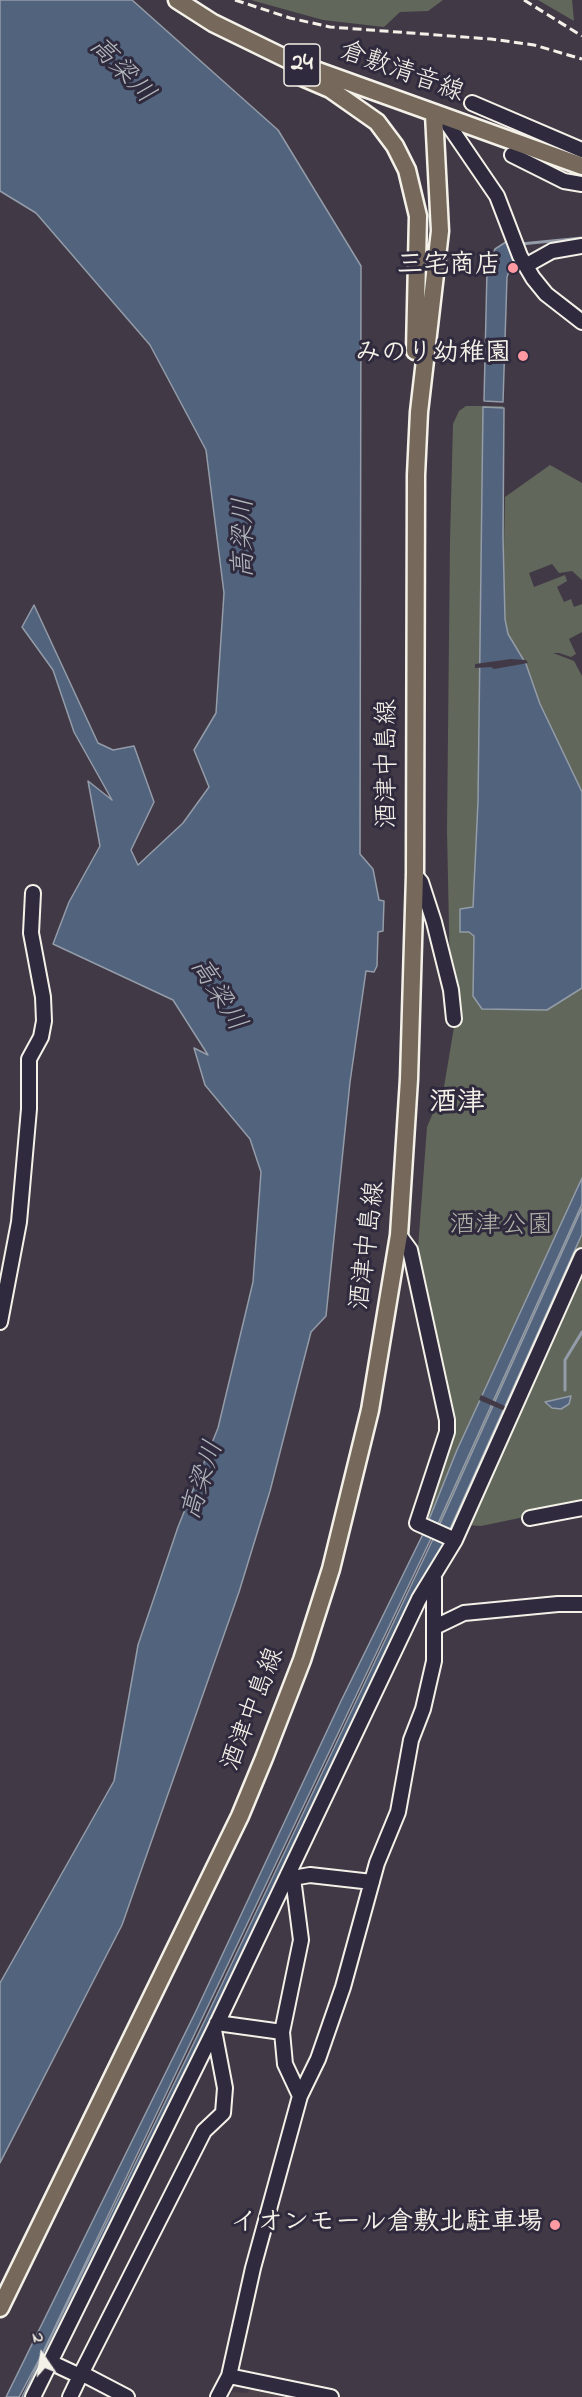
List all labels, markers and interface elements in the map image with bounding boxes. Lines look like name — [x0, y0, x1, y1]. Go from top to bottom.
water label: 高梁川 — [80, 32, 160, 112]
street label: 倉敷清音線 — [335, 37, 467, 111]
road number: 24 — [284, 44, 320, 86]
place label: 三宅商店 — [397, 252, 501, 284]
marker: 三宅商店 — [506, 261, 520, 275]
place label: みのり幼稚園 — [355, 340, 511, 372]
marker: みのり幼稚園 — [516, 349, 530, 363]
water label: 高梁川 — [231, 498, 263, 578]
street label: 酒津中島線 — [374, 699, 406, 829]
water label: 高梁川 — [181, 953, 251, 1039]
district label: 酒津 — [429, 1088, 485, 1122]
street label: 酒津中島線 — [347, 1180, 393, 1312]
park label: 酒津公園 — [449, 1212, 553, 1244]
water label: 高梁川 — [177, 1437, 233, 1525]
street label: 酒津中島線 — [217, 1644, 293, 1776]
place label: イオンモール倉敷北駐車場 — [231, 2209, 543, 2241]
marker: イオンモール倉敷北駐車場 — [548, 2218, 562, 2232]
north arrow — [12, 2325, 72, 2385]
text: N — [30, 2325, 46, 2350]

